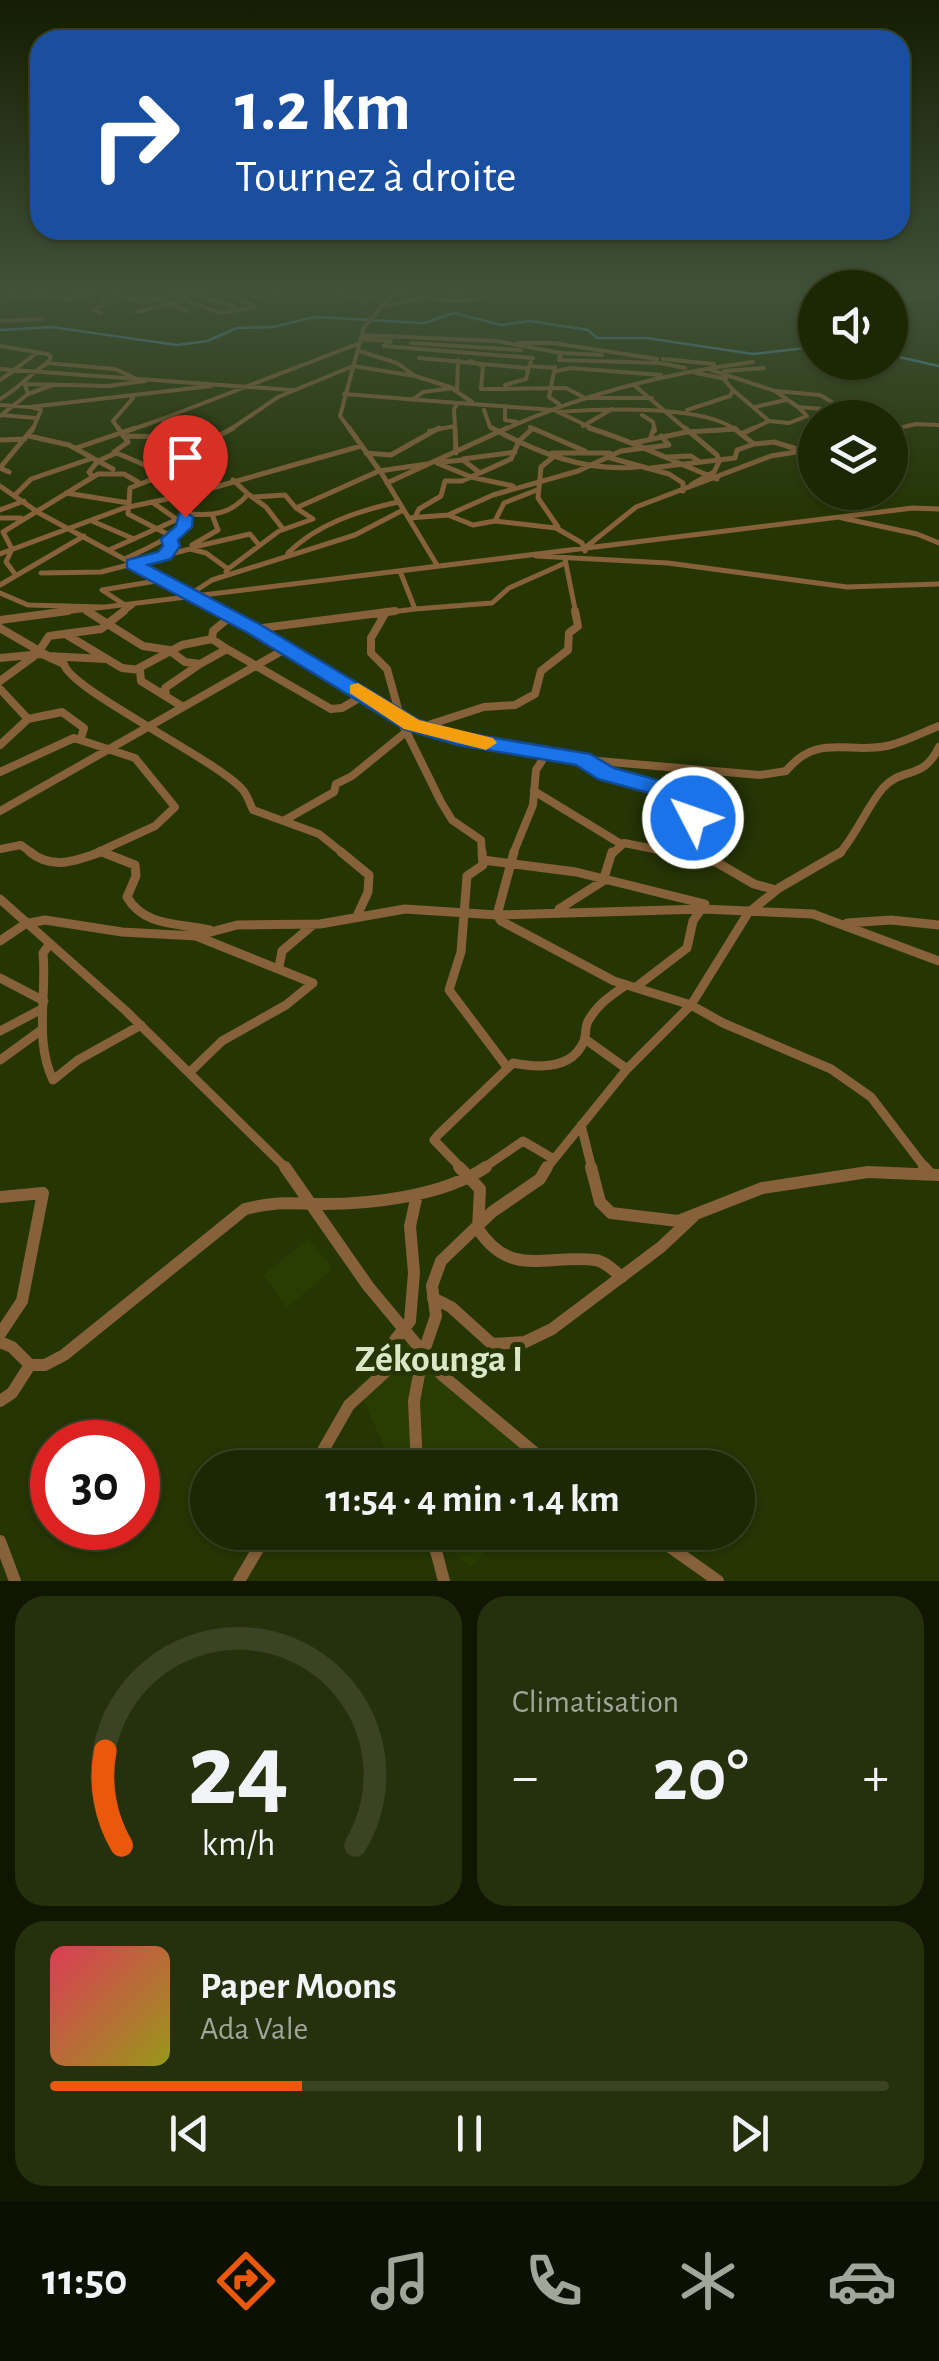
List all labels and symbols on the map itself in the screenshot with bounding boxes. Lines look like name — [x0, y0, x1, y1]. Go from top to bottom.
pin — [143, 415, 228, 518]
position arrow — [641, 766, 745, 870]
district label: Zékounga I — [355, 1341, 523, 1379]
speed limit sign: 30 — [30, 1420, 160, 1550]

